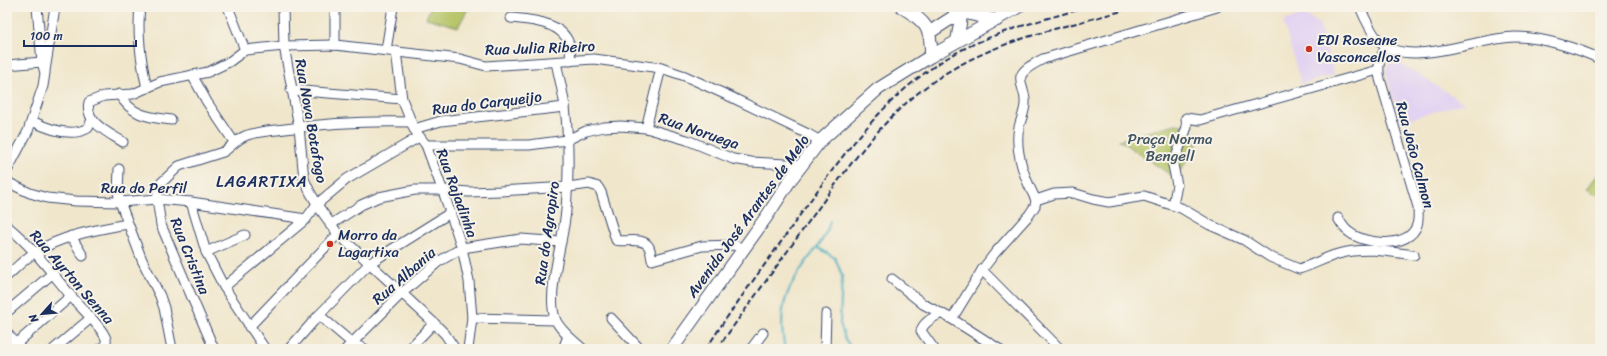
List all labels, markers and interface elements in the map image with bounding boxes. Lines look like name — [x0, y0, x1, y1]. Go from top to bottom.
scale bar — [24, 22, 136, 48]
text: 100 m — [30, 25, 63, 47]
place label: EDI Roseane Vasconcellos — [1317, 27, 1400, 70]
street label: Rua Julia Ribeiro — [485, 33, 596, 63]
marker: EDI Roseane Vasconcellos — [1304, 44, 1314, 54]
street label: Rua Nova Botafogo — [287, 57, 335, 185]
street label: Rua do Carqueijo — [431, 83, 544, 123]
street label: Rua João Calmon — [1388, 99, 1442, 211]
street label: Rua Noruega — [655, 105, 743, 157]
park label: Praça Norma Bengell — [1128, 126, 1213, 169]
street label: Avenida José Arantes de Melo — [679, 128, 817, 304]
street label: Rua Rajadinha — [429, 145, 485, 242]
district label: LAGARTIXA — [216, 167, 308, 196]
street label: Rua do Perfil — [101, 175, 188, 201]
street label: Rua do Agropiro — [527, 179, 567, 287]
street label: Rua Cristina — [163, 214, 217, 299]
place label: Morro da Lagartixa — [338, 222, 400, 265]
street label: Rua Ayrton Senna — [23, 224, 121, 331]
marker: Morro da Lagartixa — [325, 239, 335, 249]
street label: Rua Albania — [366, 240, 442, 311]
north arrow — [22, 294, 62, 334]
text: N — [23, 310, 44, 327]

